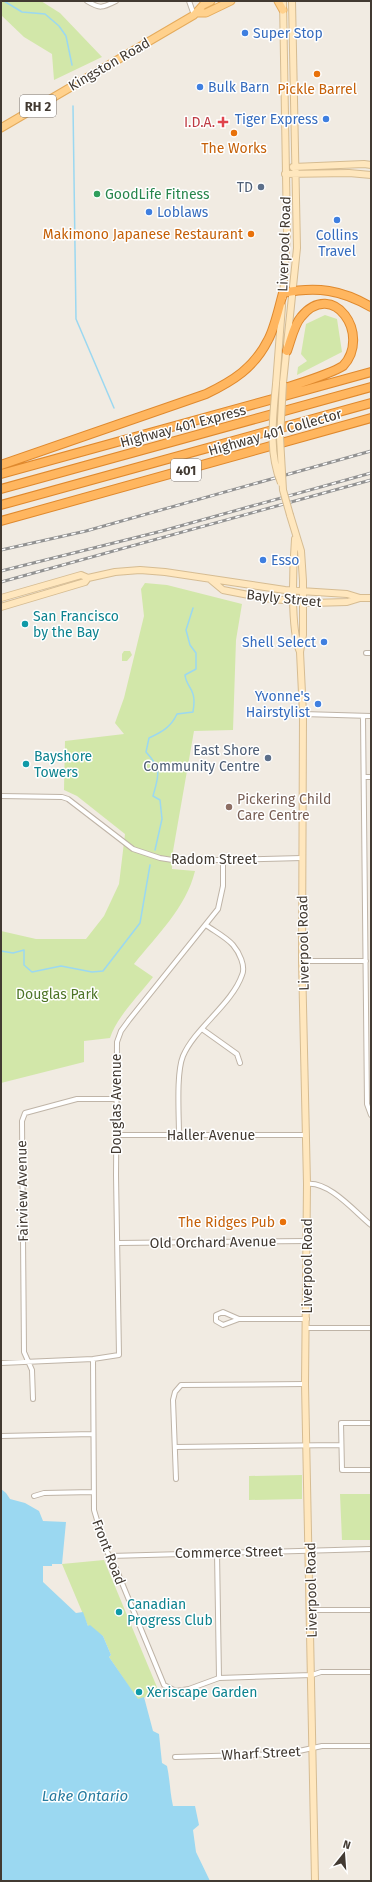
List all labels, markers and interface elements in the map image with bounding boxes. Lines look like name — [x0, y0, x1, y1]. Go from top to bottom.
place label: Super Stop — [253, 25, 323, 42]
marker: Super Stop — [240, 28, 250, 38]
street label: Kingston Road — [65, 34, 153, 95]
marker: Pickle Barrel — [312, 69, 322, 79]
place label: Bulk Barn — [208, 79, 269, 96]
place label: Pickle Barrel — [277, 81, 357, 98]
marker: Bulk Barn — [195, 82, 205, 92]
road number: RH 2 — [20, 95, 56, 117]
place label: Tiger Express — [235, 111, 318, 128]
place label: I.D.A. — [184, 114, 215, 131]
marker: Tiger Express — [321, 114, 331, 124]
marker: I.D.A. — [218, 117, 228, 127]
marker: The Works — [229, 128, 239, 138]
place label: The Works — [201, 140, 267, 157]
place label: TD — [237, 179, 253, 196]
marker: TD — [256, 182, 266, 192]
place label: GoodLife Fitness — [105, 186, 210, 203]
marker: GoodLife Fitness — [92, 189, 102, 199]
street label: Liverpool Road — [274, 196, 295, 292]
place label: Loblaws — [157, 204, 209, 221]
marker: Loblaws — [144, 207, 154, 217]
marker: Collins Travel — [332, 215, 342, 225]
place label: Makimono Japanese Restaurant — [43, 226, 244, 243]
place label: Collins Travel — [316, 227, 359, 260]
marker: Makimono Japanese Restaurant — [246, 229, 256, 239]
street label: Highway 401 Express — [118, 401, 248, 451]
street label: Highway 401 Collector — [206, 405, 344, 460]
road number: 401 — [171, 459, 201, 481]
place label: Esso — [271, 552, 300, 569]
marker: Esso — [258, 555, 268, 565]
street label: Bayly Street — [246, 586, 323, 611]
place label: San Francisco by the Bay — [33, 608, 119, 641]
marker: San Francisco by the Bay — [20, 619, 30, 629]
place label: Shell Select — [242, 634, 317, 651]
marker: Shell Select — [319, 637, 329, 647]
place label: Yvonne's Hairstylist — [246, 688, 311, 721]
marker: Yvonne's Hairstylist — [313, 699, 323, 709]
place label: East Shore Community Centre — [143, 742, 260, 775]
place label: Bayshore Towers — [34, 748, 92, 781]
marker: East Shore Community Centre — [263, 753, 273, 763]
marker: Bayshore Towers — [21, 759, 31, 769]
place label: Pickering Child Care Centre — [237, 791, 331, 824]
marker: Pickering Child Care Centre — [224, 802, 234, 812]
street label: Radom Street — [171, 851, 258, 868]
street label: Liverpool Road — [294, 895, 313, 991]
park label: Douglas Park — [16, 986, 99, 1003]
street label: Douglas Avenue — [108, 1054, 125, 1154]
street label: Haller Avenue — [167, 1127, 255, 1144]
street label: Fairview Avenue — [13, 1140, 32, 1242]
place label: The Ridges Pub — [178, 1214, 275, 1231]
marker: The Ridges Pub — [278, 1217, 288, 1227]
street label: Liverpool Road — [299, 1218, 316, 1314]
street label: Old Orchard Avenue — [150, 1233, 276, 1252]
street label: Front Road — [88, 1517, 129, 1587]
street label: Liverpool Road — [302, 1542, 321, 1638]
street label: Commerce Street — [175, 1543, 284, 1562]
place label: Canadian Progress Club — [127, 1596, 213, 1629]
marker: Canadian Progress Club — [114, 1607, 124, 1617]
place label: Xeriscape Garden — [147, 1684, 257, 1701]
marker: Xeriscape Garden — [134, 1687, 144, 1697]
street label: Wharf Street — [221, 1743, 302, 1764]
water label: Lake Ontario — [42, 1787, 128, 1805]
north arrow — [324, 1834, 364, 1874]
text: N — [341, 1838, 352, 1852]

